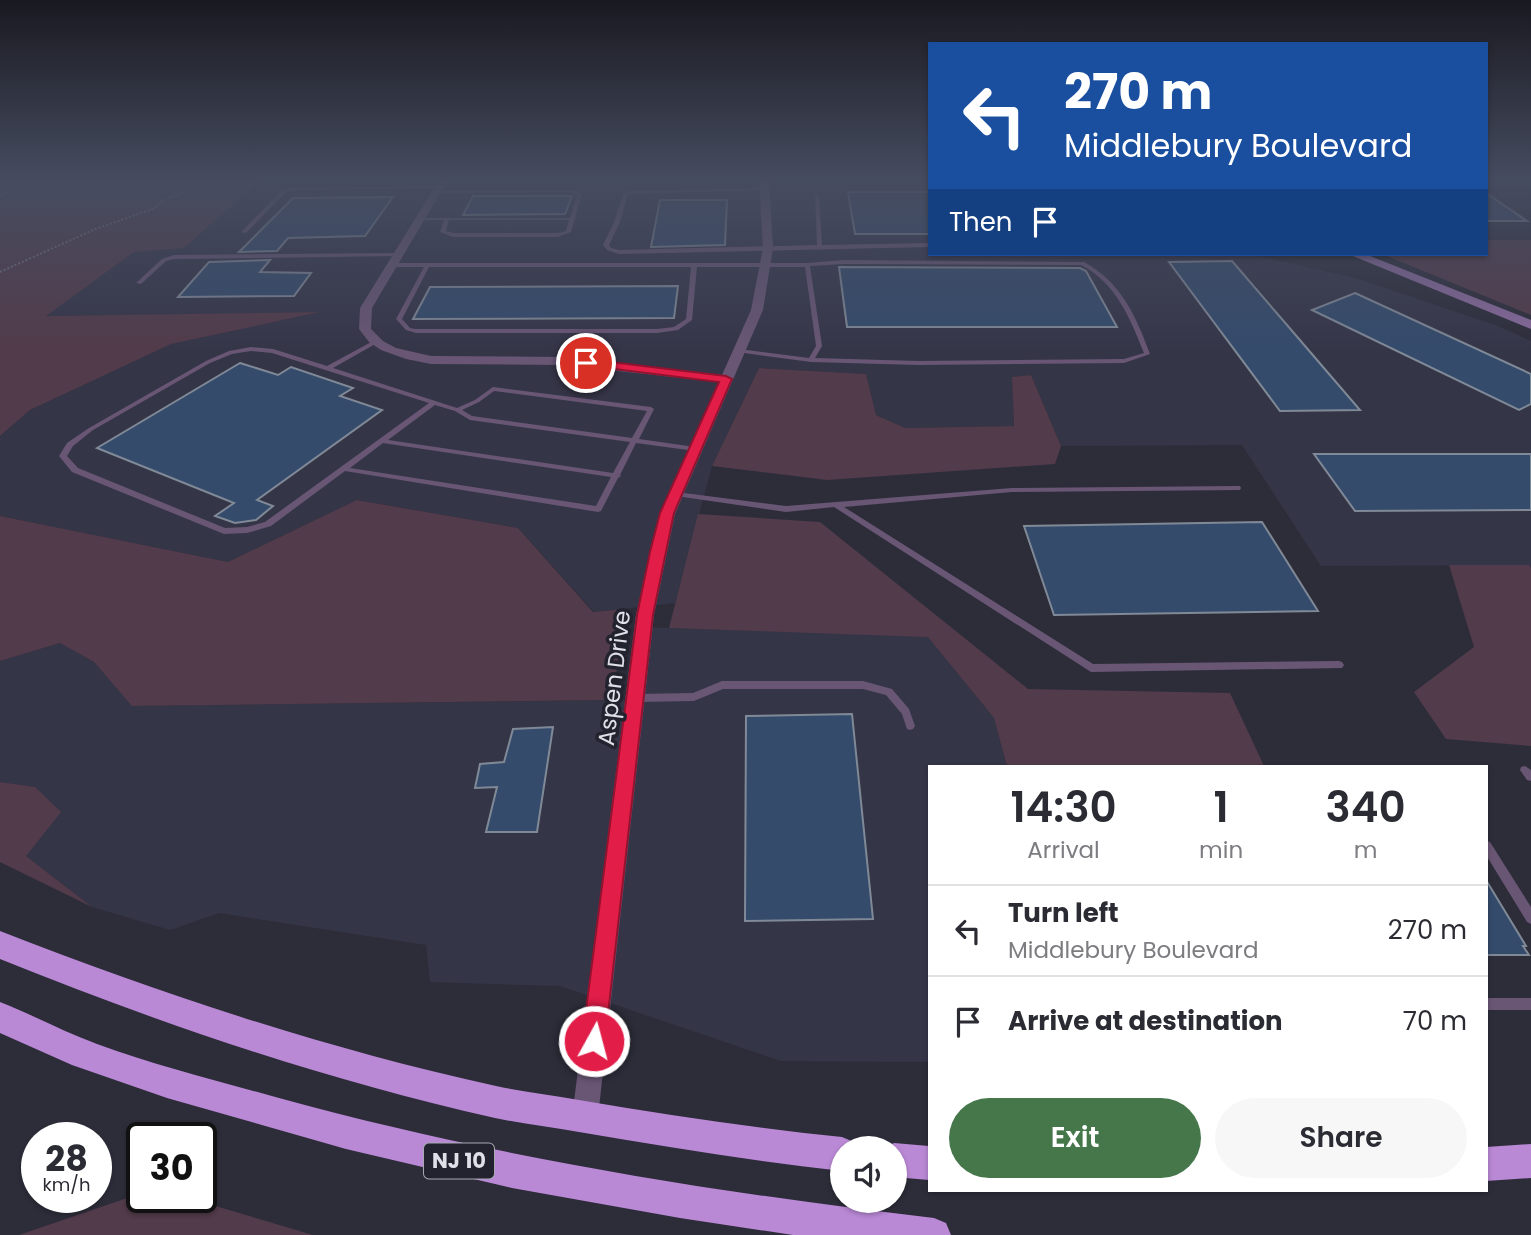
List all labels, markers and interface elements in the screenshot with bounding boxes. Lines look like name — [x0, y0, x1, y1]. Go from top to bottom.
text: 270 m — [1064, 58, 1212, 126]
icon: left — [949, 70, 1040, 161]
text: Middlebury Boulevard — [1064, 123, 1412, 168]
icon: arrive — [1026, 203, 1064, 241]
text: Then — [949, 204, 1012, 240]
pin — [556, 333, 616, 393]
icon: arrive — [567, 344, 605, 382]
street label: Aspen Drive — [590, 609, 638, 747]
text: 14:30 — [1010, 778, 1117, 837]
text: 1 — [1213, 778, 1229, 837]
text: 340 — [1326, 778, 1406, 837]
text: Arrival — [1027, 834, 1100, 866]
text: min — [1199, 834, 1243, 866]
text: m — [1354, 834, 1377, 866]
text: Turn left — [1008, 895, 1119, 931]
icon: left — [949, 912, 987, 950]
text: 270 m — [1388, 912, 1467, 948]
text: Middlebury Boulevard — [1008, 934, 1258, 966]
icon: arrive — [949, 1003, 987, 1041]
text: Arrive at destination — [1008, 1003, 1283, 1039]
text: 70 m — [1403, 1003, 1467, 1039]
position arrow — [557, 1004, 631, 1078]
button: Exit — [949, 1098, 1201, 1178]
button: Share — [1215, 1098, 1467, 1178]
speed limit sign: 30 — [126, 1122, 217, 1213]
text: 28 — [45, 1134, 88, 1183]
map controls — [830, 1136, 907, 1213]
button: sound — [830, 1136, 907, 1213]
road number: NJ 10 — [424, 1144, 494, 1178]
text: km/h — [43, 1172, 90, 1197]

